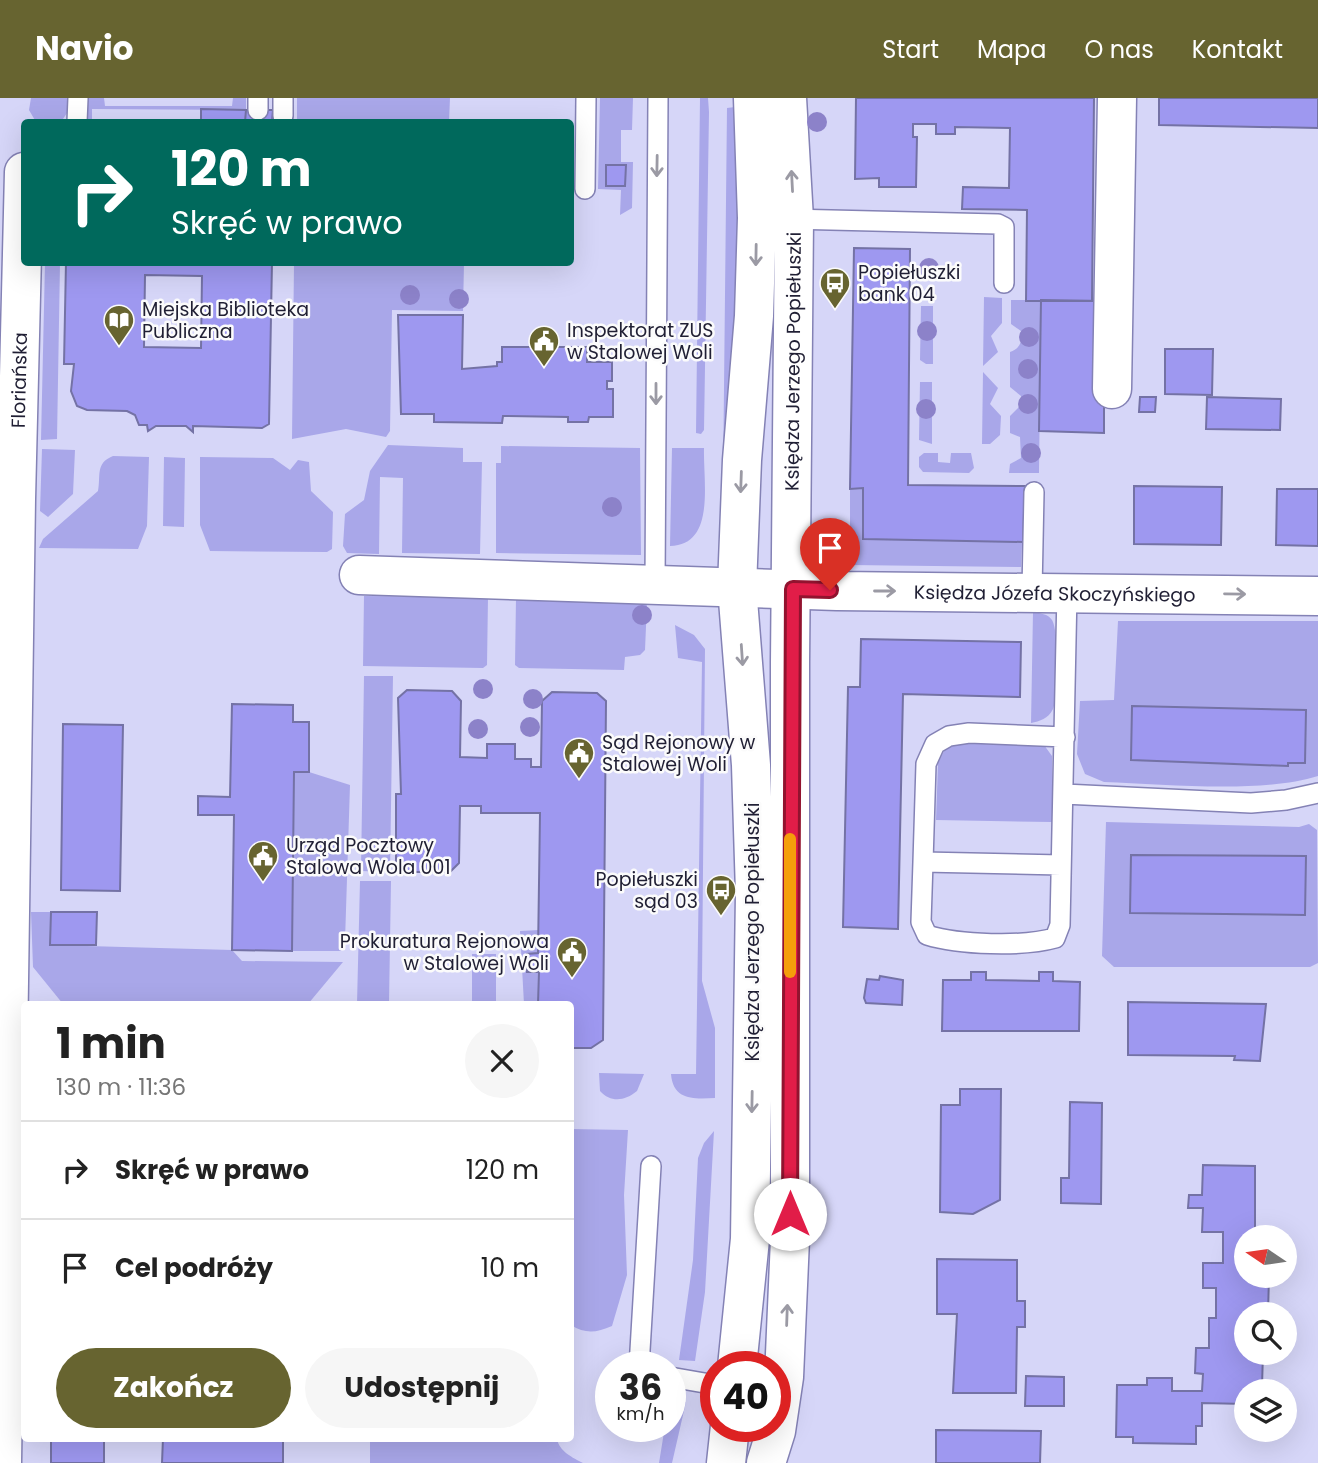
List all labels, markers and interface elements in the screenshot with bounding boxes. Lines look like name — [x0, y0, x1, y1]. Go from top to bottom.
text: Navio — [35, 25, 134, 72]
text: Start — [882, 33, 939, 66]
text: Mapa — [977, 33, 1046, 66]
text: O nas — [1084, 33, 1154, 66]
text: Kontakt — [1192, 33, 1283, 66]
text: 120 m — [171, 135, 312, 203]
icon: right — [56, 147, 147, 238]
one-way arrow — [650, 154, 664, 177]
one-way arrow — [785, 170, 798, 193]
text: Skręć w prawo — [171, 200, 403, 245]
street label: Księdza Jerzego Popiełuszki — [779, 232, 808, 491]
one-way arrow — [749, 243, 762, 266]
place label: Popiełuszki bank 04 — [858, 259, 960, 308]
bus stop icon: Popiełuszki bank 04 — [818, 266, 852, 310]
place label: Miejska Biblioteka Publiczna — [142, 296, 309, 345]
library icon: Miejska Biblioteka Publiczna — [102, 303, 136, 347]
place label: Inspektorat ZUS w Stalowej Woli — [567, 317, 713, 366]
public building icon: Inspektorat ZUS w Stalowej Woli — [527, 324, 561, 368]
street label: Floriańska — [5, 332, 34, 428]
one-way arrow — [649, 382, 663, 405]
one-way arrow — [735, 470, 748, 493]
pin — [800, 518, 860, 590]
icon: arrive — [811, 529, 849, 567]
street label: Księdza Józefa Skoczyńskiego — [914, 579, 1196, 609]
one-way arrow — [873, 584, 896, 598]
one-way arrow — [1223, 588, 1246, 601]
one-way arrow — [736, 643, 749, 666]
place label: Sąd Rejonowy w Stalowej Woli — [602, 729, 756, 778]
public building icon: Sąd Rejonowy w Stalowej Woli — [562, 736, 596, 780]
street label: Księdza Jerzego Popiełuszki — [739, 802, 766, 1062]
place label: Urząd Pocztowy Stalowa Wola 001 — [286, 832, 450, 881]
public building icon: Urząd Pocztowy Stalowa Wola 001 — [246, 839, 280, 883]
place label: Popiełuszki sąd 03 — [596, 866, 698, 915]
bus stop icon: Popiełuszki sąd 03 — [704, 873, 738, 917]
place label: Prokuratura Rejonowa w Stalowej Woli — [340, 928, 549, 977]
public building icon: Prokuratura Rejonowa w Stalowej Woli — [555, 935, 589, 979]
text: 1 min — [56, 1014, 166, 1073]
button: close — [465, 1024, 539, 1098]
text: 130 m · 11:36 — [56, 1071, 186, 1103]
one-way arrow — [745, 1091, 759, 1114]
icon: right — [56, 1151, 94, 1189]
text: Skręć w prawo — [115, 1152, 309, 1188]
text: 120 m — [466, 1152, 539, 1188]
position arrow — [753, 1177, 827, 1251]
north arrow — [1234, 1225, 1297, 1288]
map controls — [1234, 1225, 1297, 1442]
icon: arrive — [56, 1249, 94, 1287]
text: Cel podróży — [115, 1250, 273, 1286]
text: 10 m — [481, 1250, 539, 1286]
button: search — [1234, 1302, 1297, 1365]
one-way arrow — [780, 1303, 793, 1326]
button: Zakończ — [56, 1348, 291, 1428]
button: Udostępnij — [305, 1348, 539, 1428]
speed limit sign: 40 — [700, 1351, 791, 1442]
text: 36 — [619, 1363, 662, 1412]
button: layers — [1234, 1379, 1297, 1442]
text: km/h — [617, 1401, 664, 1426]

